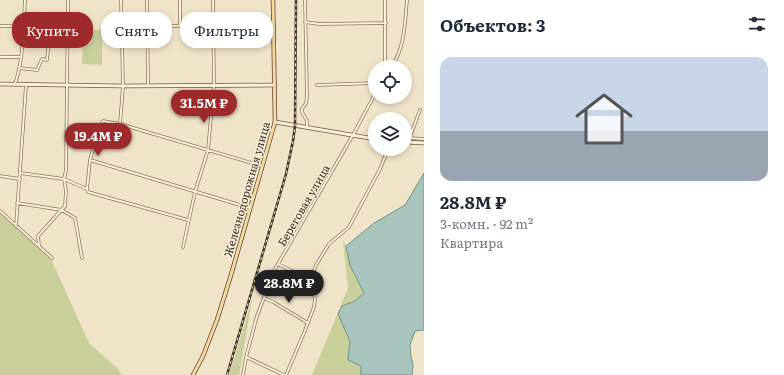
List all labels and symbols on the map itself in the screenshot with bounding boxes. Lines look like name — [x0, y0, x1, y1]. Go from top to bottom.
pin: 31.5M ₽ — [167, 90, 241, 124]
street label: Железнодорожная улица — [219, 119, 273, 259]
pin: 19.4M ₽ — [61, 123, 135, 157]
street label: Береговая улица — [273, 161, 333, 249]
pin: 28.8M ₽ — [252, 270, 326, 304]

